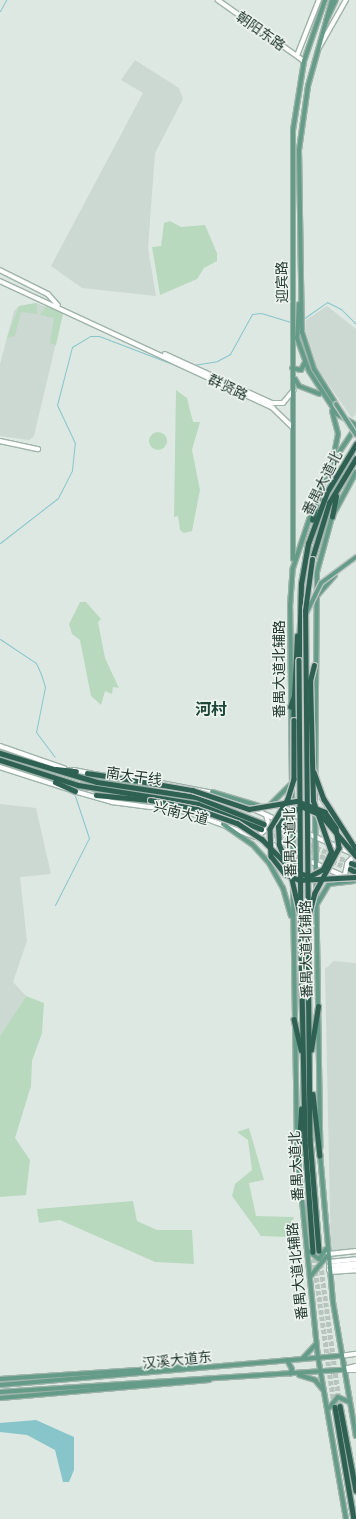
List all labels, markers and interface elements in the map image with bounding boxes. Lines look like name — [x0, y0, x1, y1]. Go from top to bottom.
street label: 朝阳东路 — [233, 8, 289, 54]
street label: 迎宾路 — [273, 261, 291, 303]
street label: 群贤路 — [205, 371, 251, 403]
street label: 番禺大道北 — [299, 448, 345, 518]
street label: 番禺大道北辅路 — [271, 620, 287, 718]
district label: 河村 — [195, 700, 227, 720]
street label: 南大干线 — [105, 764, 163, 788]
street label: 兴南大道 — [152, 798, 210, 828]
street label: 番禺大道北 — [281, 807, 299, 877]
street label: 番禺大道北铺路 — [297, 900, 315, 998]
street label: 番禺大道北 — [286, 1131, 306, 1201]
street label: 番禺大道北辅路 — [284, 1221, 310, 1321]
street label: 汉溪大道东 — [141, 1348, 213, 1372]

